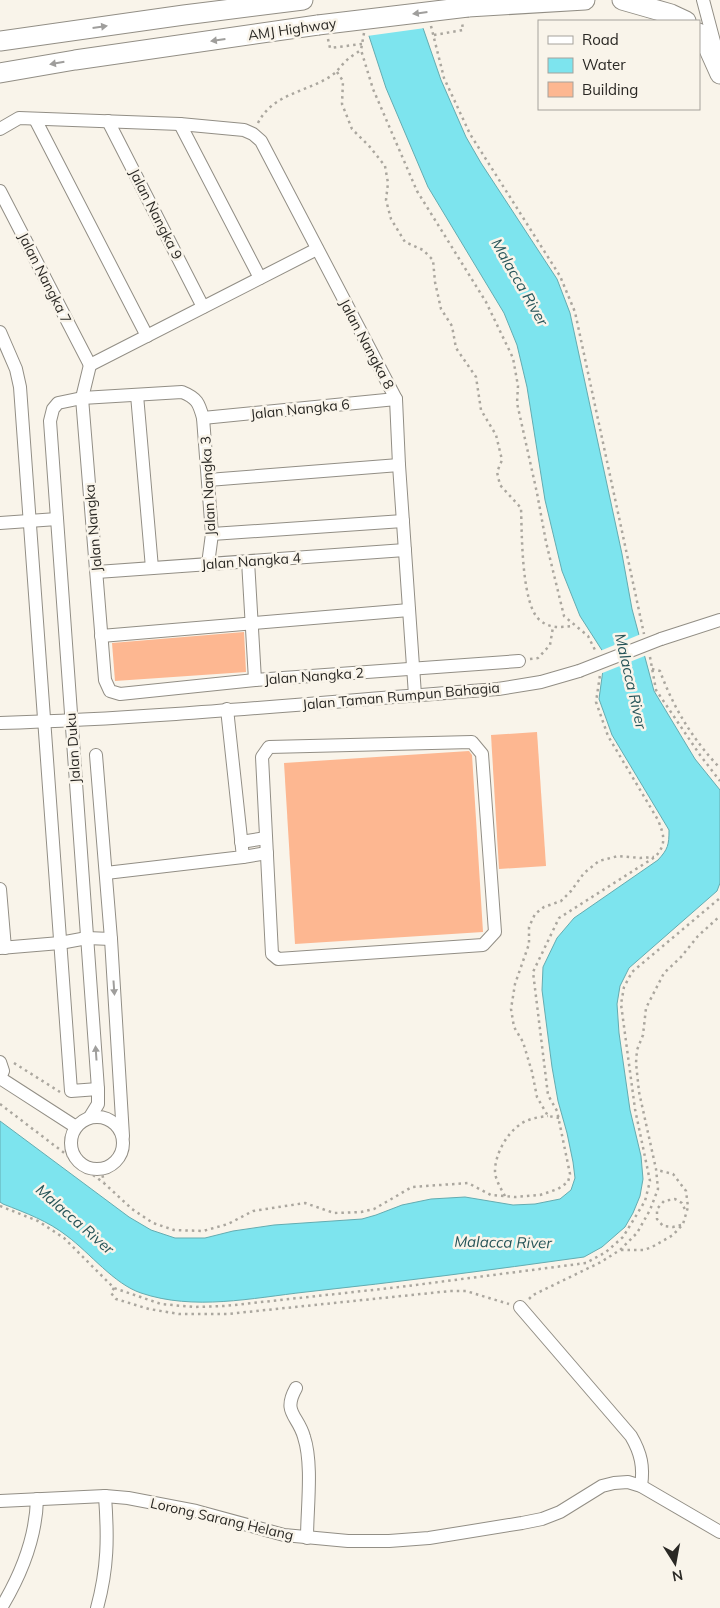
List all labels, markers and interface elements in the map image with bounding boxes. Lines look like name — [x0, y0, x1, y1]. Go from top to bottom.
one-way arrow — [411, 9, 427, 17]
street label: AMJ Highway — [247, 14, 338, 44]
legend — [538, 20, 700, 110]
one-way arrow — [93, 23, 109, 31]
text: Road — [582, 30, 619, 49]
one-way arrow — [209, 36, 225, 44]
text: Water — [582, 55, 626, 74]
one-way arrow — [49, 59, 65, 67]
text: Building — [582, 80, 638, 99]
street label: Jalan Nangka 9 — [125, 165, 187, 263]
street label: Jalan Nangka 7 — [14, 229, 76, 327]
water label: Malacca River — [487, 235, 553, 329]
street label: Jalan Nangka 8 — [336, 296, 398, 392]
street label: Jalan Nangka 6 — [249, 395, 351, 423]
street label: Jalan Nangka 3 — [196, 436, 220, 536]
street label: Jalan Nangka — [80, 484, 106, 572]
street label: Jalan Nangka 4 — [201, 549, 302, 573]
water label: Malacca River — [611, 631, 651, 731]
street label: Jalan Nangka 2 — [264, 664, 364, 688]
street label: Jalan Taman Rumpun Bahagia — [302, 678, 500, 714]
street label: Jalan Duku — [62, 712, 84, 784]
one-way arrow — [110, 980, 118, 996]
one-way arrow — [91, 1045, 99, 1061]
water label: Malacca River — [32, 1180, 118, 1258]
water label: Malacca River — [454, 1232, 552, 1252]
street label: Lorong Sarang Helang — [149, 1494, 295, 1544]
north arrow — [650, 1538, 700, 1588]
text: N — [671, 1566, 684, 1586]

